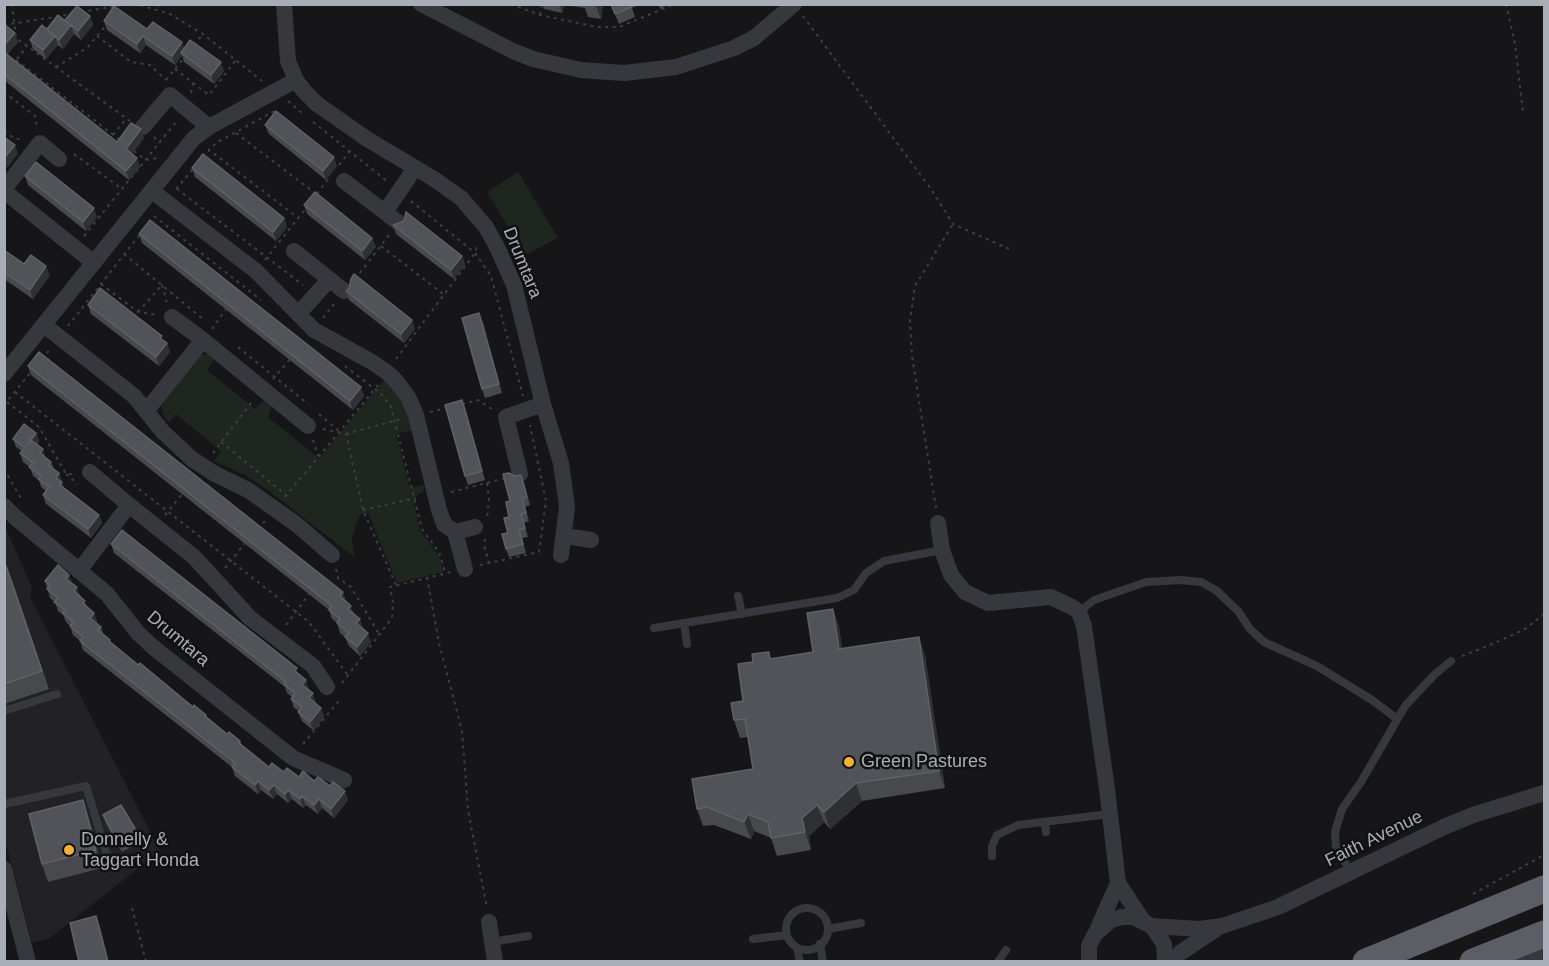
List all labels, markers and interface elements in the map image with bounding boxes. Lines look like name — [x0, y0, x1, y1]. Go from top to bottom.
street label: Drumtara — [498, 224, 546, 302]
street label: Drumtara — [142, 607, 214, 671]
place label: Green Pastures — [861, 751, 987, 773]
marker: Green Pastures — [842, 755, 856, 769]
street label: Faith Avenue — [1322, 806, 1426, 872]
place label: Donnelly & Taggart Honda — [81, 829, 199, 872]
marker: Donnelly & Taggart Honda — [62, 843, 76, 857]

